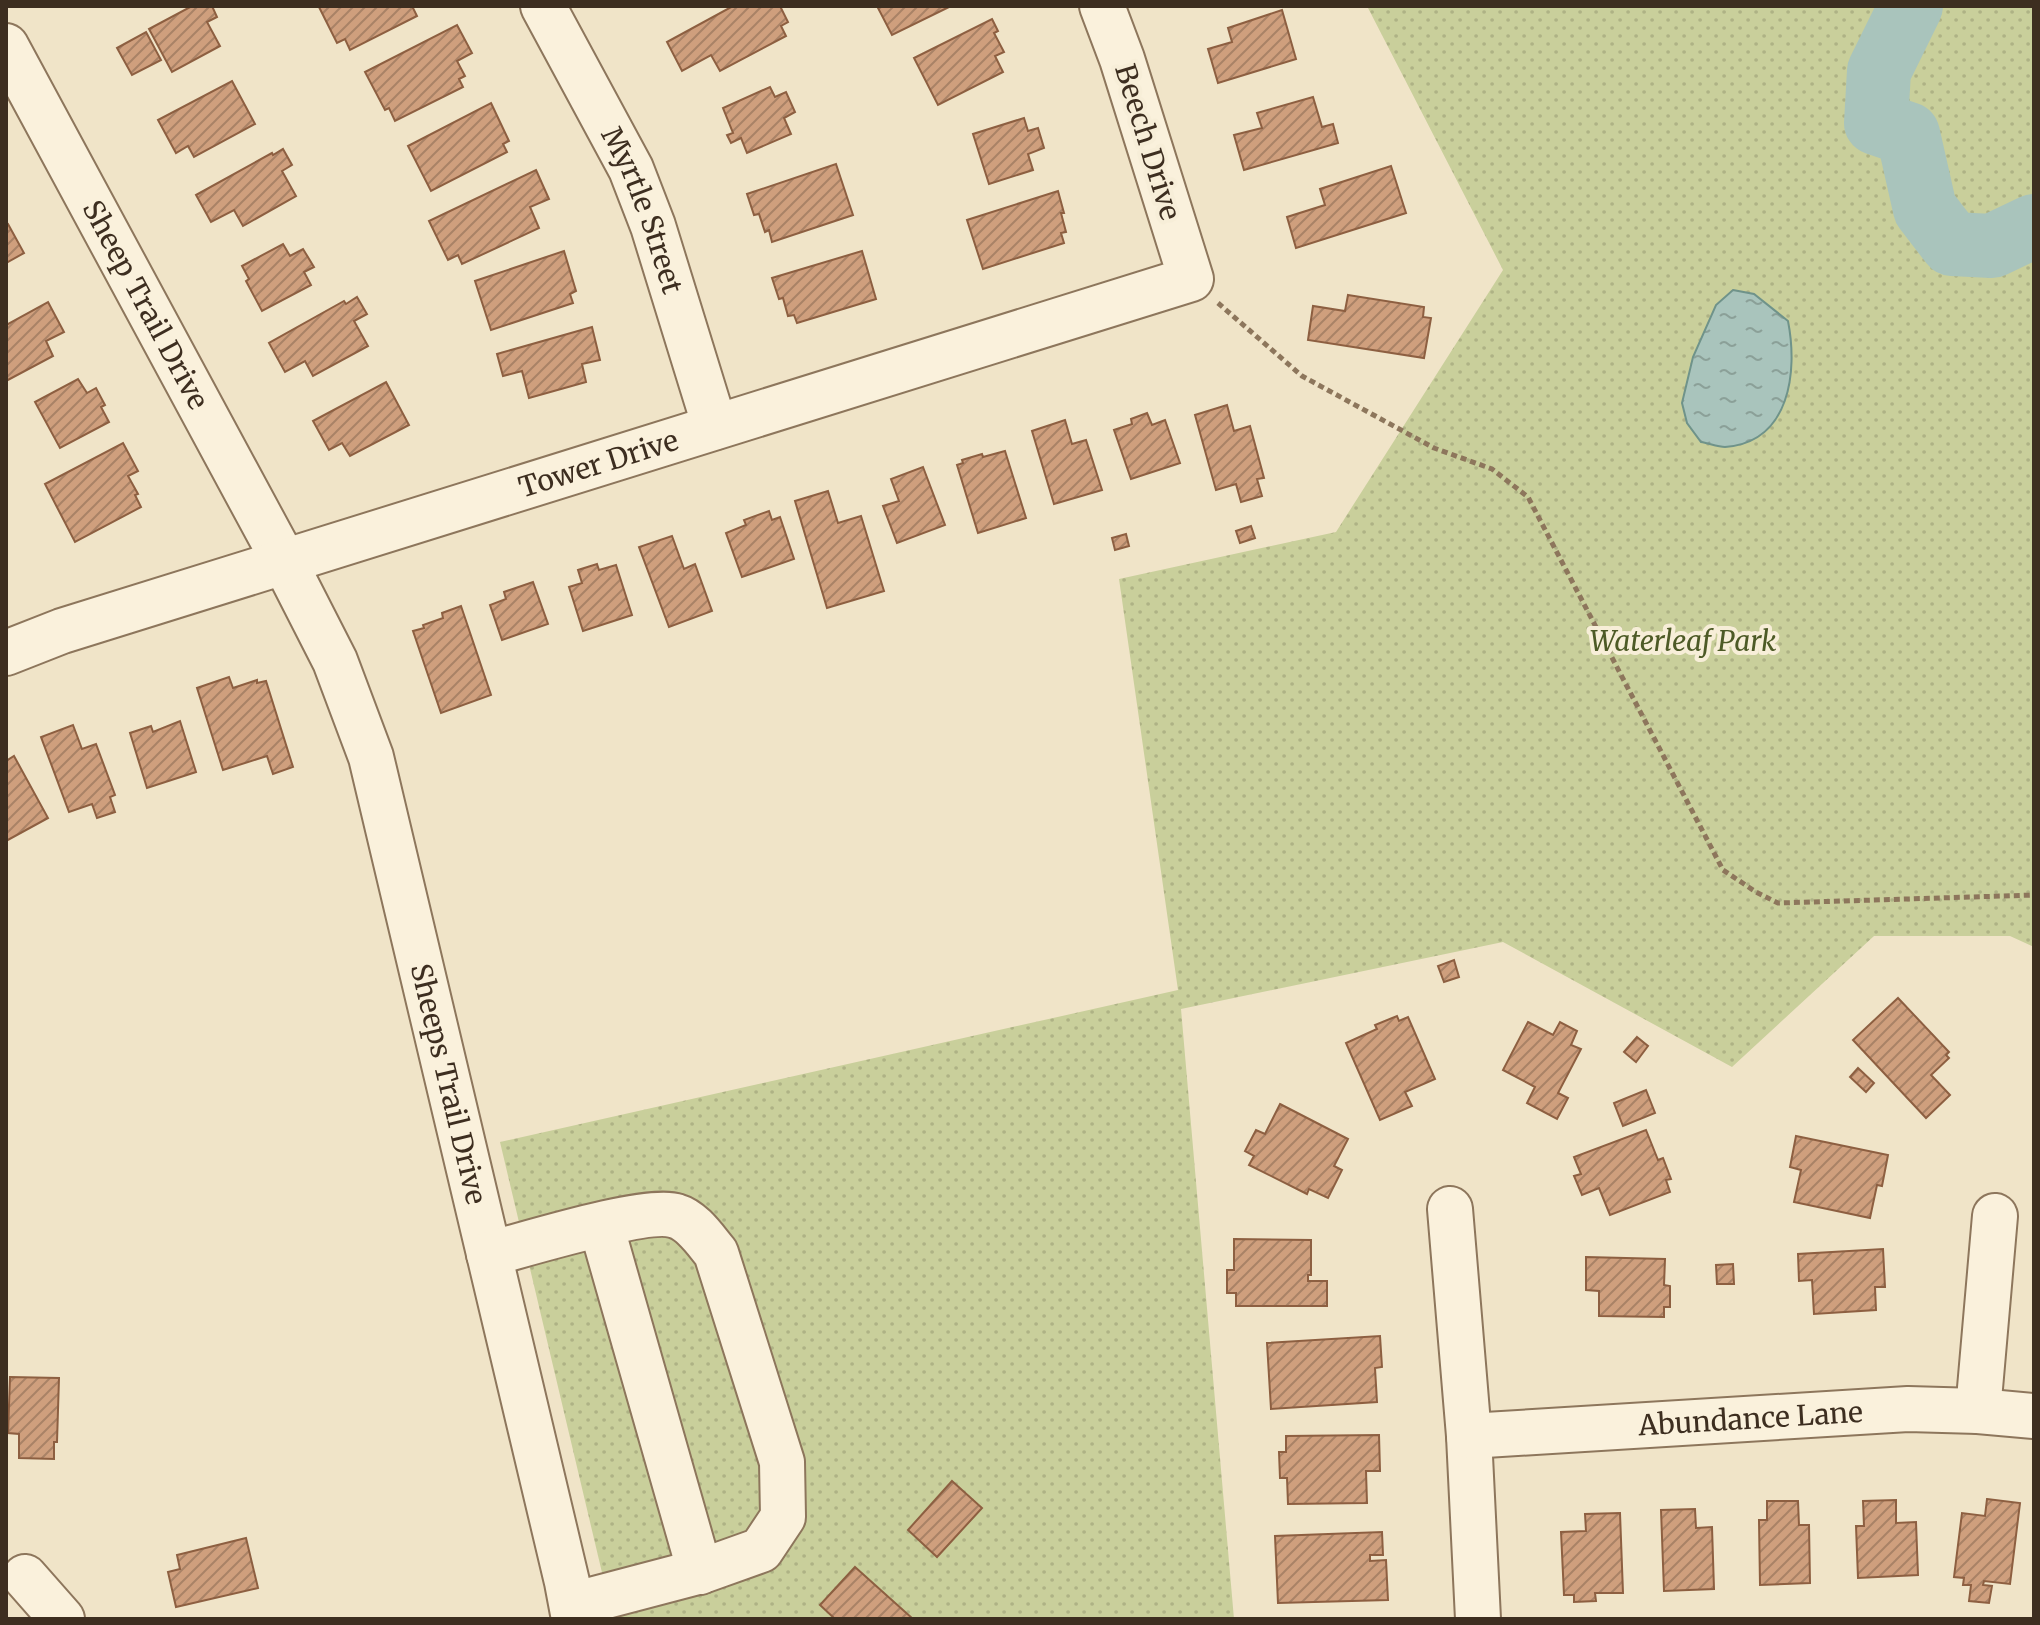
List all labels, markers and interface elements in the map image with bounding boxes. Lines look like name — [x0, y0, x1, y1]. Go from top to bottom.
street label: Beech Drive — [1107, 60, 1189, 224]
street label: Myrtle Street — [594, 120, 691, 298]
street label: Sheep Trail Drive — [75, 194, 217, 416]
street label: Tower Drive — [514, 422, 682, 506]
park label: Waterleaf Park — [1590, 623, 1776, 659]
street label: Sheeps Trail Drive — [403, 960, 495, 1208]
street label: Abundance Lane — [1636, 1394, 1864, 1444]

